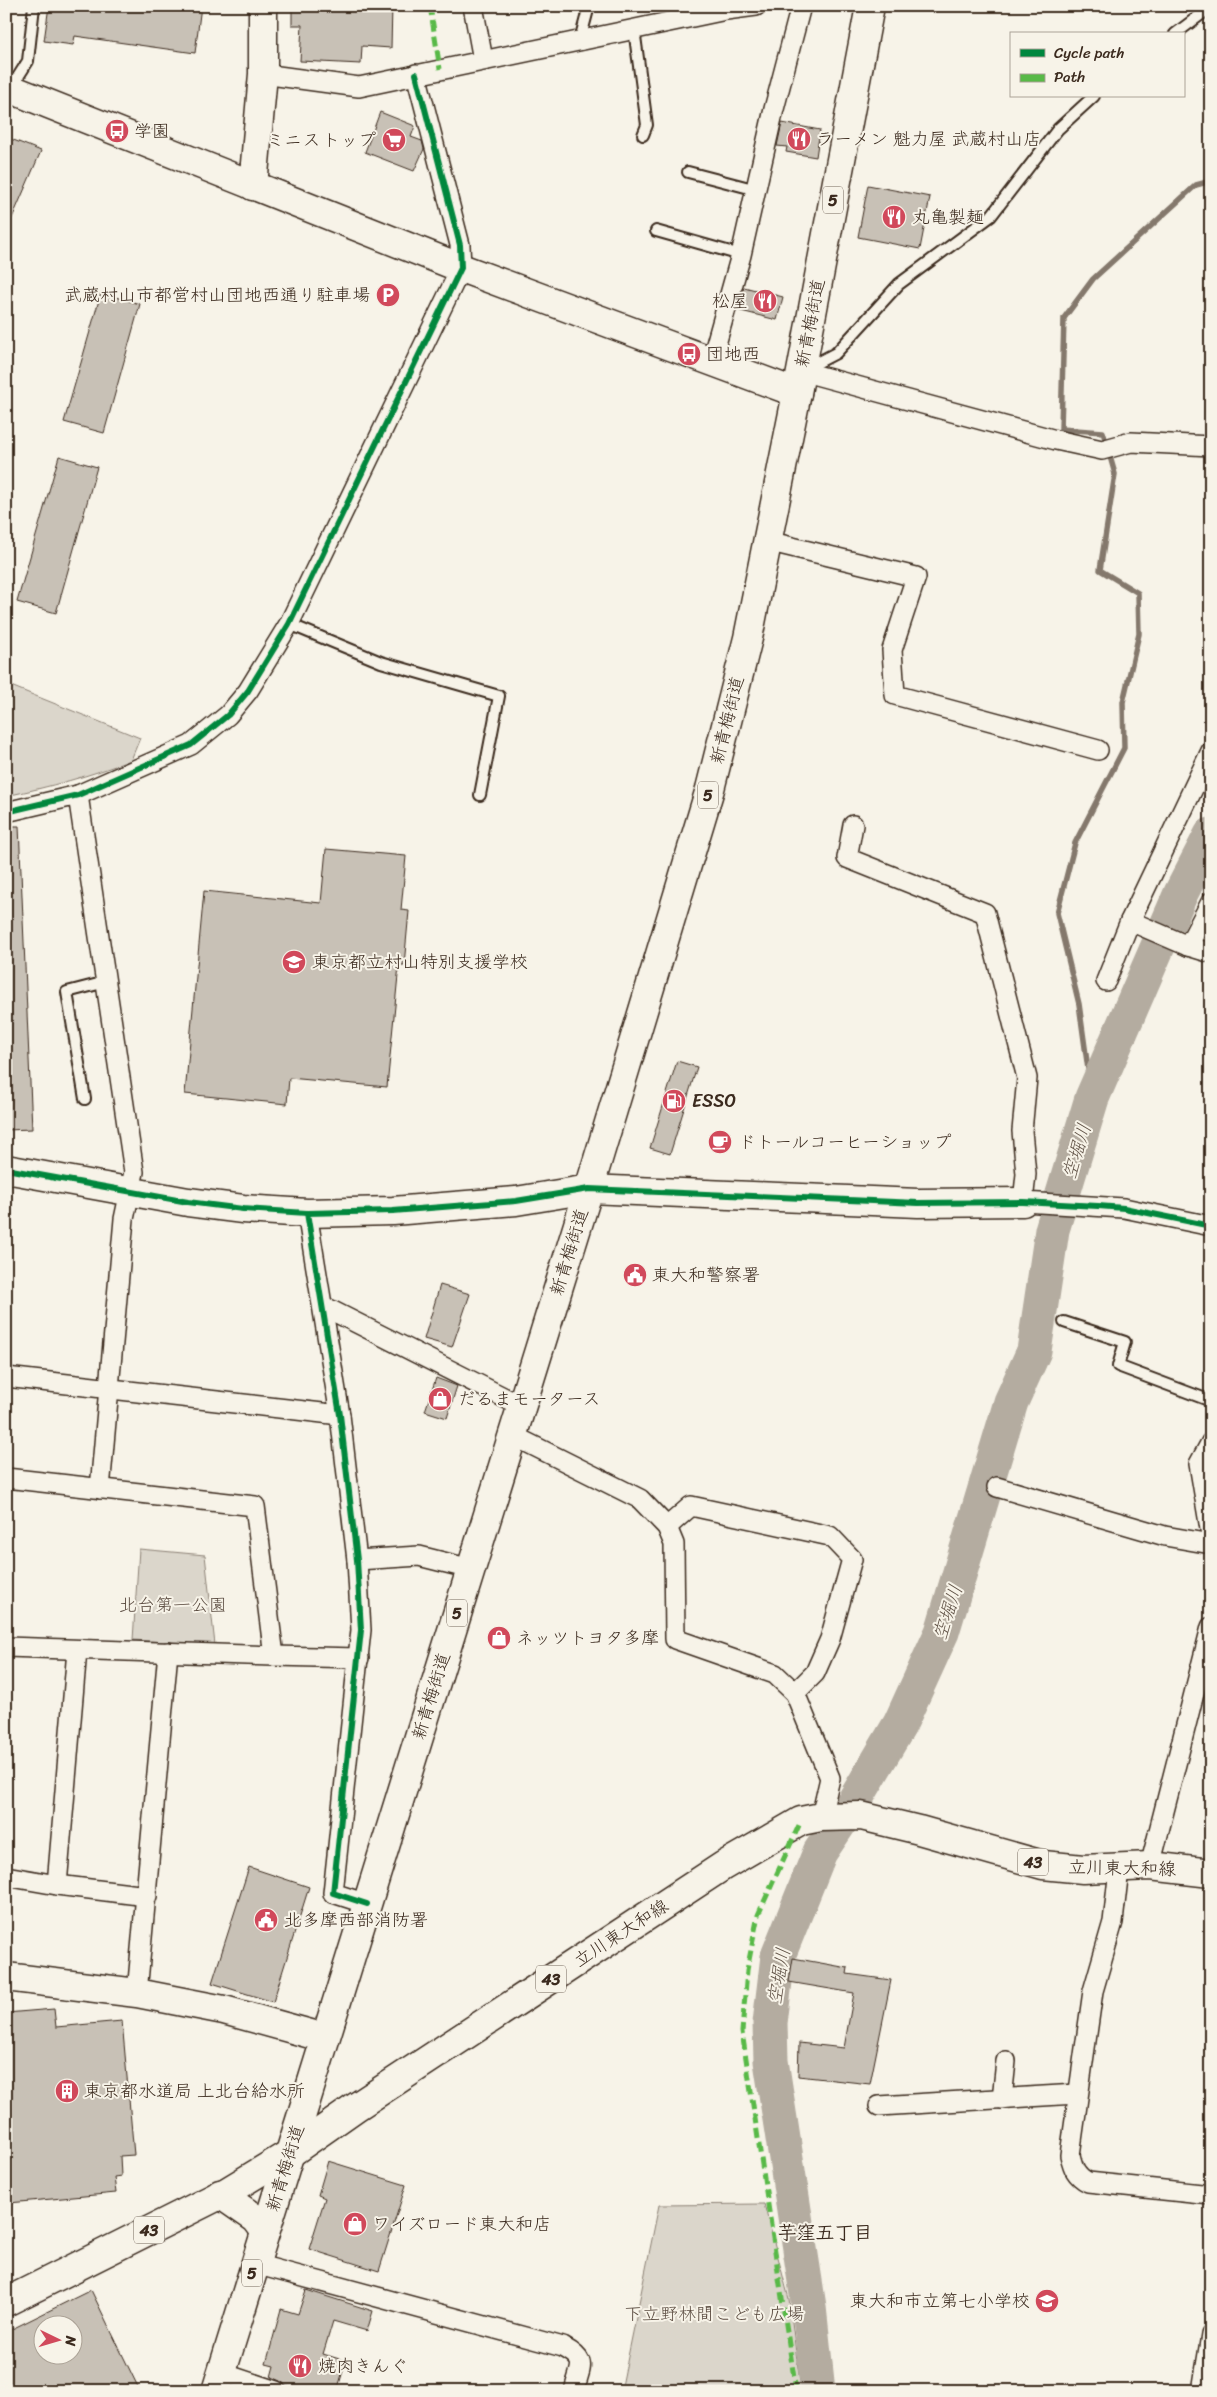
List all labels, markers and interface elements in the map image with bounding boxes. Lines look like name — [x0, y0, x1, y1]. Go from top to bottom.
legend — [1010, 32, 1184, 98]
text: Cycle path — [1054, 40, 1125, 66]
text: Path — [1054, 64, 1085, 90]
place label: 学園 — [134, 115, 170, 147]
bus stop icon: 学園 — [104, 118, 130, 144]
place label: ラーメン 魁力屋 武蔵村山店 — [816, 123, 1041, 155]
place label: ミニストップ — [266, 124, 376, 156]
restaurant icon: ラーメン 魁力屋 武蔵村山店 — [786, 126, 812, 152]
supermarket icon: ミニストップ — [381, 127, 407, 153]
road number: 5 — [823, 186, 843, 214]
place label: 丸亀製麺 — [912, 201, 984, 233]
restaurant icon: 丸亀製麺 — [881, 204, 907, 230]
street label: 新青梅街道 — [786, 276, 834, 370]
place label: 武蔵村山市都営村山団地西通り駐車場 — [64, 279, 370, 311]
parking icon: 武蔵村山市都営村山団地西通り駐車場 — [375, 282, 401, 308]
place label: 松屋 — [712, 285, 748, 317]
restaurant icon: 松屋 — [752, 288, 778, 314]
place label: 団地西 — [706, 338, 760, 370]
bus stop icon: 団地西 — [676, 341, 702, 367]
street label: 新青梅街道 — [701, 672, 753, 768]
road number: 5 — [698, 782, 718, 808]
place label: 東京都立村山特別支援学校 — [312, 946, 528, 978]
school or university icon: 東京都立村山特別支援学校 — [281, 949, 307, 975]
place label: ESSO — [692, 1085, 736, 1117]
fuel station icon: ESSO — [661, 1088, 687, 1114]
water label: 空堀川 — [1052, 1119, 1101, 1183]
place label: ドトールコーヒーショップ — [738, 1126, 951, 1158]
cafe icon: ドトールコーヒーショップ — [707, 1129, 733, 1155]
street label: 新青梅街道 — [541, 1204, 597, 1300]
place label: 東大和警察署 — [652, 1259, 760, 1291]
public building icon: 東大和警察署 — [622, 1262, 648, 1288]
place label: だるまモータース — [458, 1383, 601, 1415]
shop icon: だるまモータース — [427, 1386, 453, 1412]
water label: 空堀川 — [923, 1580, 972, 1644]
park label: 北台第一公園 — [119, 1589, 227, 1621]
road number: 5 — [447, 1600, 467, 1626]
place label: ネッツトヨタ多摩 — [516, 1622, 659, 1654]
shop icon: ネッツトヨタ多摩 — [486, 1625, 512, 1651]
street label: 新青梅街道 — [403, 1648, 459, 1744]
road number: 43 — [1018, 1848, 1048, 1875]
street label: 立川東大和線 — [1068, 1851, 1176, 1885]
street label: 立川東大和線 — [567, 1890, 675, 1976]
place label: 北多摩西部消防署 — [284, 1904, 428, 1936]
public building icon: 北多摩西部消防署 — [253, 1907, 279, 1933]
water label: 空堀川 — [757, 1945, 800, 2007]
road number: 43 — [536, 1966, 566, 1992]
place label: 東京都水道局 上北台給水所 — [84, 2075, 305, 2107]
building icon: 東京都水道局 上北台給水所 — [54, 2078, 80, 2104]
street label: 新青梅街道 — [257, 2120, 313, 2216]
place label: ワイズロード東大和店 — [372, 2208, 551, 2240]
shop icon: ワイズロード東大和店 — [342, 2211, 368, 2237]
road number: 43 — [134, 2216, 164, 2244]
district label: 芋窪五丁目 — [777, 2216, 873, 2249]
road number: 5 — [242, 2260, 262, 2286]
place label: 東大和市立第七小学校 — [850, 2285, 1030, 2317]
school or university icon: 東大和市立第七小学校 — [1034, 2288, 1060, 2314]
park label: 下立野林間こども広場 — [624, 2298, 804, 2330]
north arrow — [32, 2314, 82, 2364]
text: N — [58, 2334, 83, 2347]
place label: 焼肉きんぐ — [318, 2350, 408, 2382]
restaurant icon: 焼肉きんぐ — [287, 2353, 313, 2379]

